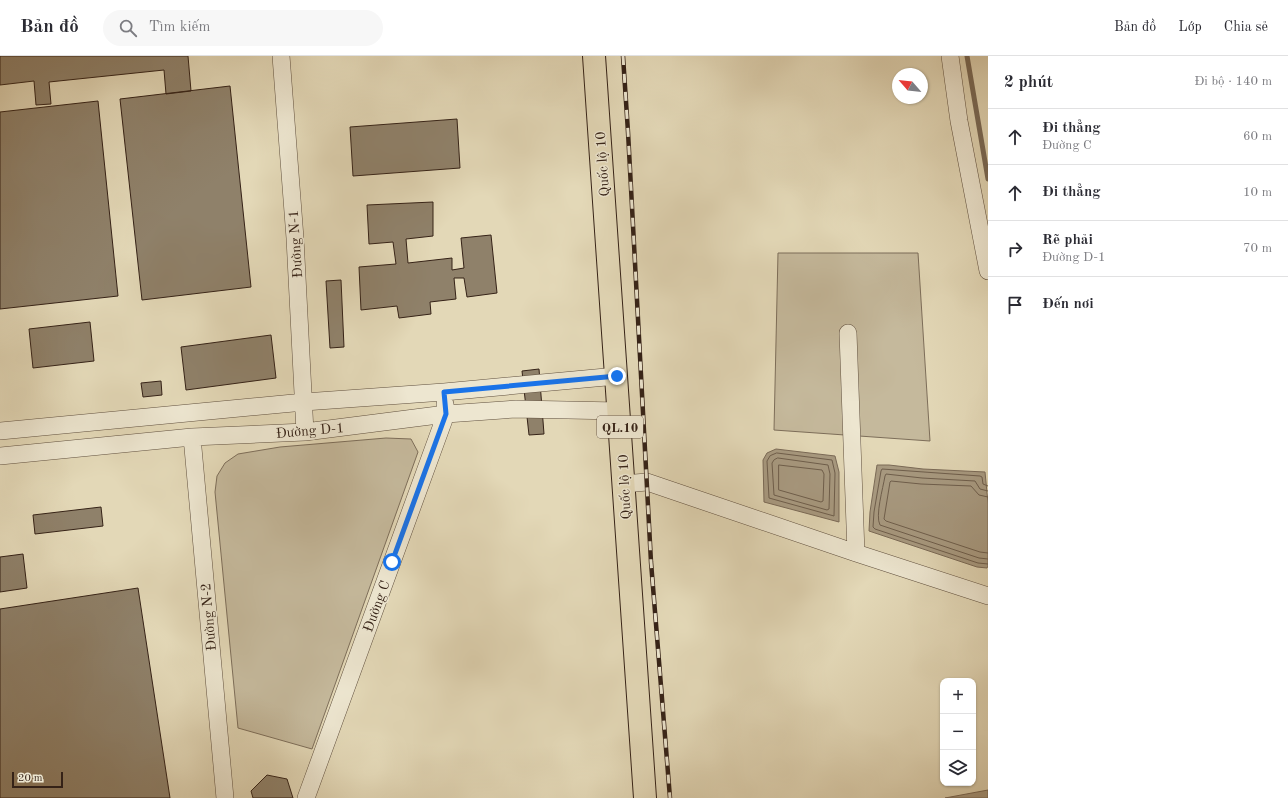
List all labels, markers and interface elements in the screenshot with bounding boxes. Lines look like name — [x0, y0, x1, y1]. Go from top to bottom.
search box — [103, 10, 383, 46]
icon: search — [117, 17, 139, 39]
text: Bản đồ — [20, 18, 79, 37]
text: Tìm kiếm — [149, 20, 210, 35]
text: Bản đồ — [1114, 20, 1156, 34]
text: Lớp — [1178, 20, 1202, 34]
text: Chia sẻ — [1224, 20, 1268, 34]
north arrow — [892, 68, 928, 104]
text: 2 phút — [1004, 74, 1053, 91]
text: Đi bộ · 140 m — [1194, 75, 1272, 88]
text: Đi thẳng — [1042, 121, 1101, 136]
icon: ahead — [1004, 126, 1026, 148]
text: 60 m — [1243, 130, 1272, 143]
street label: Quốc lộ 10 — [593, 131, 612, 197]
text: Đường C — [1042, 139, 1092, 152]
icon: ahead — [1004, 182, 1026, 204]
text: Đi thẳng — [1042, 185, 1101, 200]
text: 10 m — [1243, 186, 1272, 199]
street label: Đường N-1 — [287, 209, 305, 278]
text: Rẽ phải — [1042, 233, 1093, 248]
icon: right — [1004, 238, 1026, 260]
text: 70 m — [1243, 242, 1272, 255]
text: Đường D-1 — [1042, 251, 1106, 264]
icon: arrive — [1004, 294, 1026, 316]
text: Đến nơi — [1042, 297, 1094, 312]
route end — [608, 367, 626, 385]
road number: QL.10 — [597, 416, 643, 438]
street label: Đường D-1 — [275, 421, 345, 441]
street label: Quốc lộ 10 — [615, 454, 634, 520]
route start — [383, 553, 401, 571]
street label: Đường C — [361, 579, 393, 634]
street label: Đường N-2 — [199, 582, 219, 652]
map controls — [940, 678, 976, 786]
button: + — [940, 678, 976, 714]
button: − — [940, 714, 976, 750]
button: layers — [940, 750, 976, 786]
scale bar — [12, 770, 63, 789]
text: 20 m — [18, 773, 43, 784]

